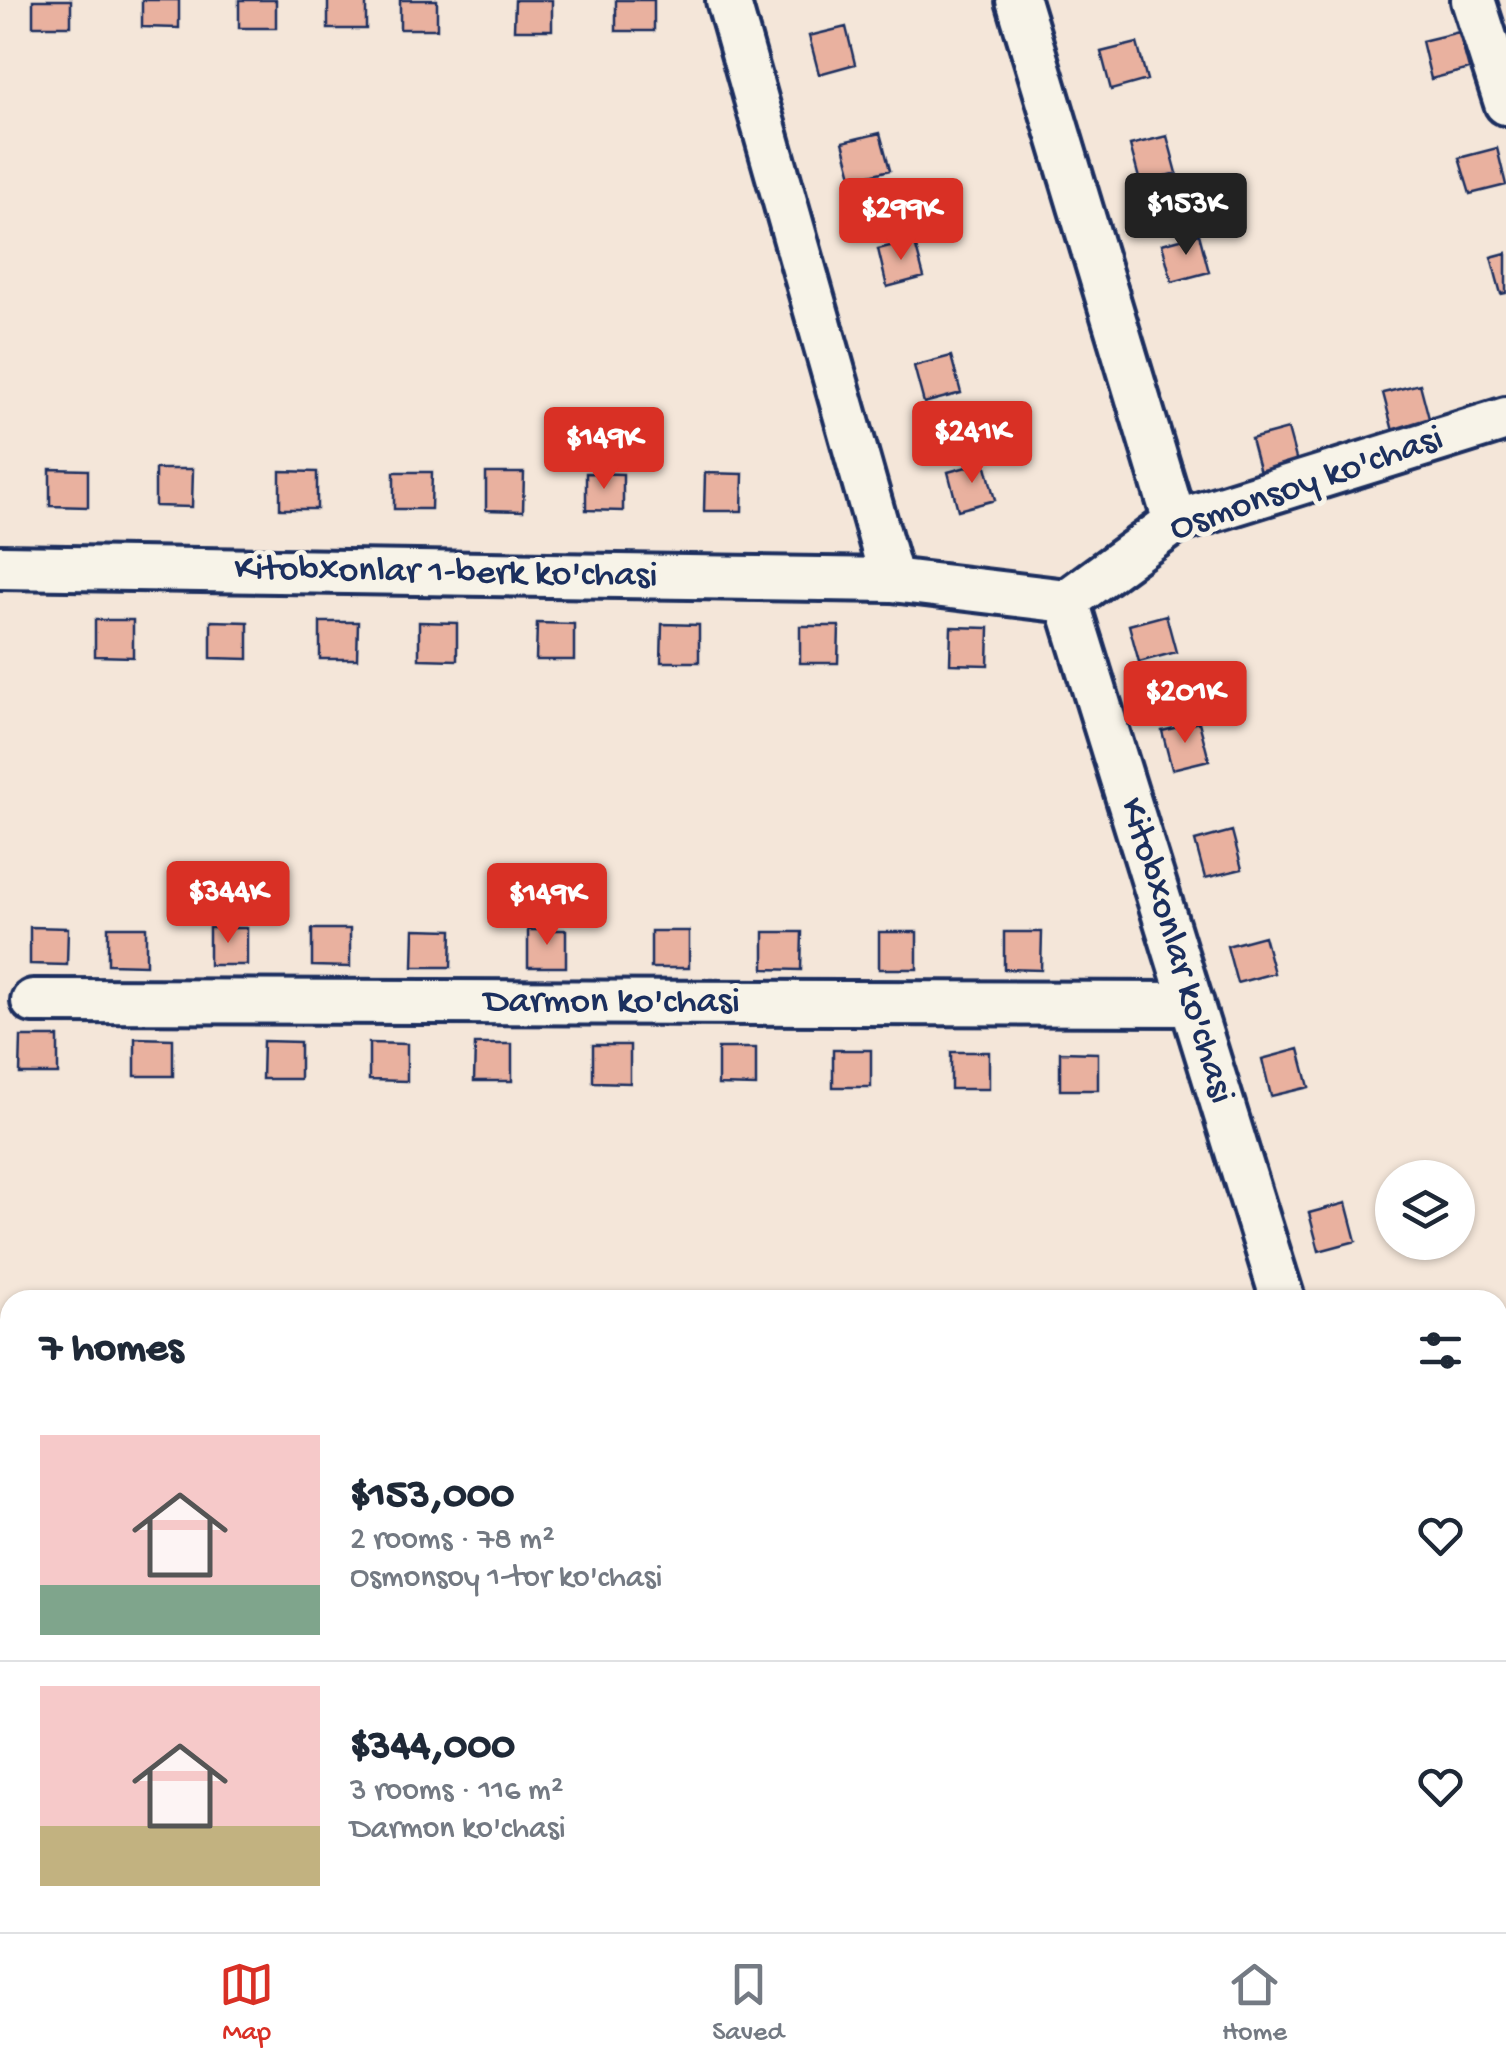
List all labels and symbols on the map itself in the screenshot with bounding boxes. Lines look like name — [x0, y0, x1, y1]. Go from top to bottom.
pin: $153K — [1116, 173, 1256, 258]
pin: $299K — [831, 178, 971, 263]
pin: $241K — [902, 401, 1042, 486]
pin: $149K — [534, 407, 674, 492]
street label: Osmonsoy ko'chasi — [1165, 418, 1449, 552]
street label: Kitobxonlar 1-berk ko'chasi — [234, 548, 658, 600]
pin: $201K — [1115, 661, 1255, 746]
street label: Kitobxonlar ko'chasi — [1108, 793, 1242, 1109]
pin: $344K — [158, 861, 298, 946]
pin: $149K — [477, 863, 617, 948]
street label: Darmon ko'chasi — [481, 981, 740, 1025]

